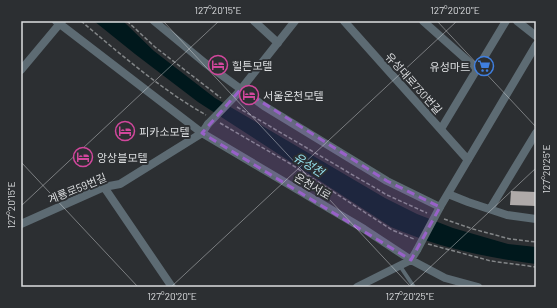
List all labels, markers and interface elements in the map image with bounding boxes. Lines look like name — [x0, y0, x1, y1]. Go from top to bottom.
text: 127°20'15"E — [194, 4, 242, 16]
text: 127°20'20"E — [430, 4, 480, 16]
street label: 유성대로730번길 — [383, 50, 445, 116]
hotel icon: 힐튼모텔 — [207, 54, 229, 76]
supermarket icon: 유성마트 — [473, 55, 495, 77]
place label: 힐튼모텔 — [232, 59, 272, 72]
place label: 유성마트 — [430, 60, 470, 73]
hotel icon: 서울온천모텔 — [238, 84, 260, 106]
place label: 서울온천모텔 — [263, 89, 324, 102]
hotel icon: 피카소모텔 — [114, 120, 136, 142]
place label: 피카소모텔 — [139, 125, 190, 138]
text: 127°20'25"E — [540, 145, 552, 193]
hotel icon: 앙상블모텔 — [72, 146, 94, 168]
water label: 유성천 — [291, 149, 328, 180]
place label: 앙상블모텔 — [97, 151, 148, 164]
street label: 계룡로59번길 — [46, 170, 108, 206]
street label: 온천서로 — [292, 170, 334, 202]
text: 127°20'15"E — [5, 181, 17, 229]
text: 127°20'20"E — [147, 290, 197, 302]
text: 127°20'25"E — [386, 290, 434, 302]

